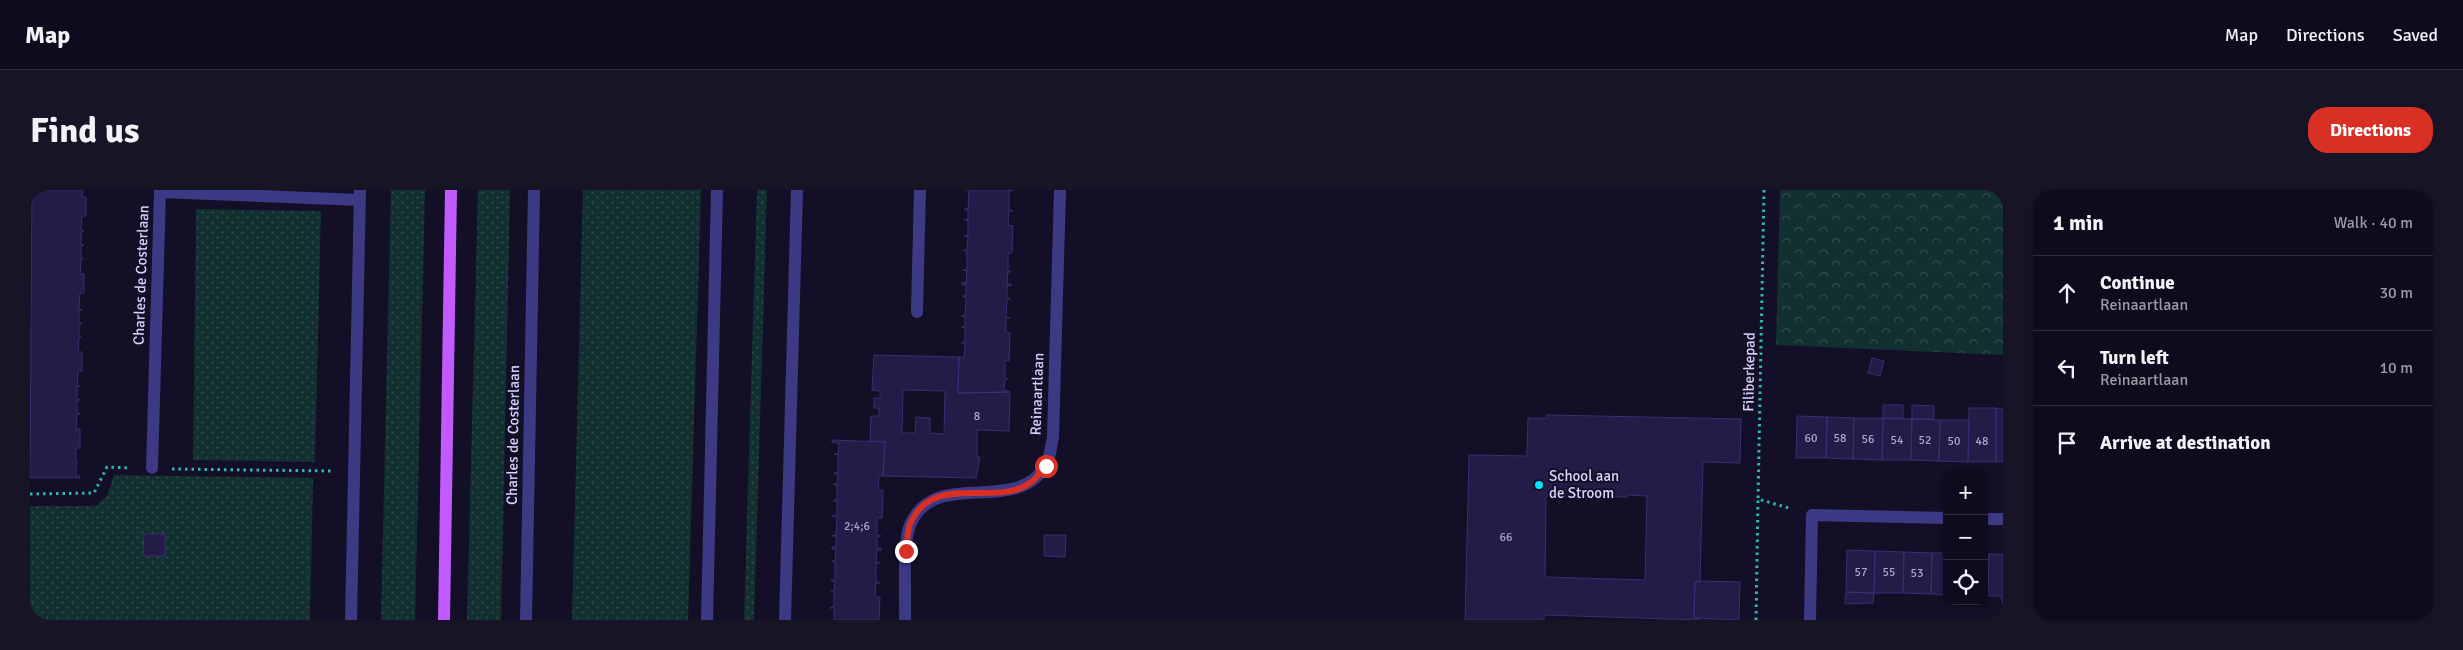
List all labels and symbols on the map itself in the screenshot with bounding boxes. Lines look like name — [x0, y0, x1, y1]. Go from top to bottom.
street label: Charles de Costerlaan — [130, 205, 152, 345]
street label: Filiberkepad — [1739, 332, 1759, 412]
street label: Reinaartlaan — [1027, 352, 1047, 436]
street label: Charles de Costerlaan — [503, 365, 523, 505]
house number: 8 — [974, 409, 980, 424]
house number: 60 — [1805, 431, 1817, 446]
house number: 58 — [1834, 431, 1846, 446]
house number: 56 — [1862, 432, 1874, 447]
house number: 54 — [1891, 433, 1904, 448]
house number: 52 — [1919, 433, 1931, 448]
house number: 50 — [1948, 434, 1960, 449]
house number: 48 — [1976, 434, 1988, 449]
route start — [1035, 455, 1058, 478]
place label: School aan de Stroom — [1549, 467, 1619, 502]
marker: School aan de Stroom — [1533, 479, 1545, 491]
house number: 2;4;6 — [844, 519, 870, 534]
house number: 66 — [1500, 530, 1512, 545]
route end — [895, 540, 918, 563]
house number: 57 — [1855, 565, 1867, 580]
house number: 55 — [1883, 565, 1895, 580]
house number: 53 — [1911, 566, 1923, 581]

